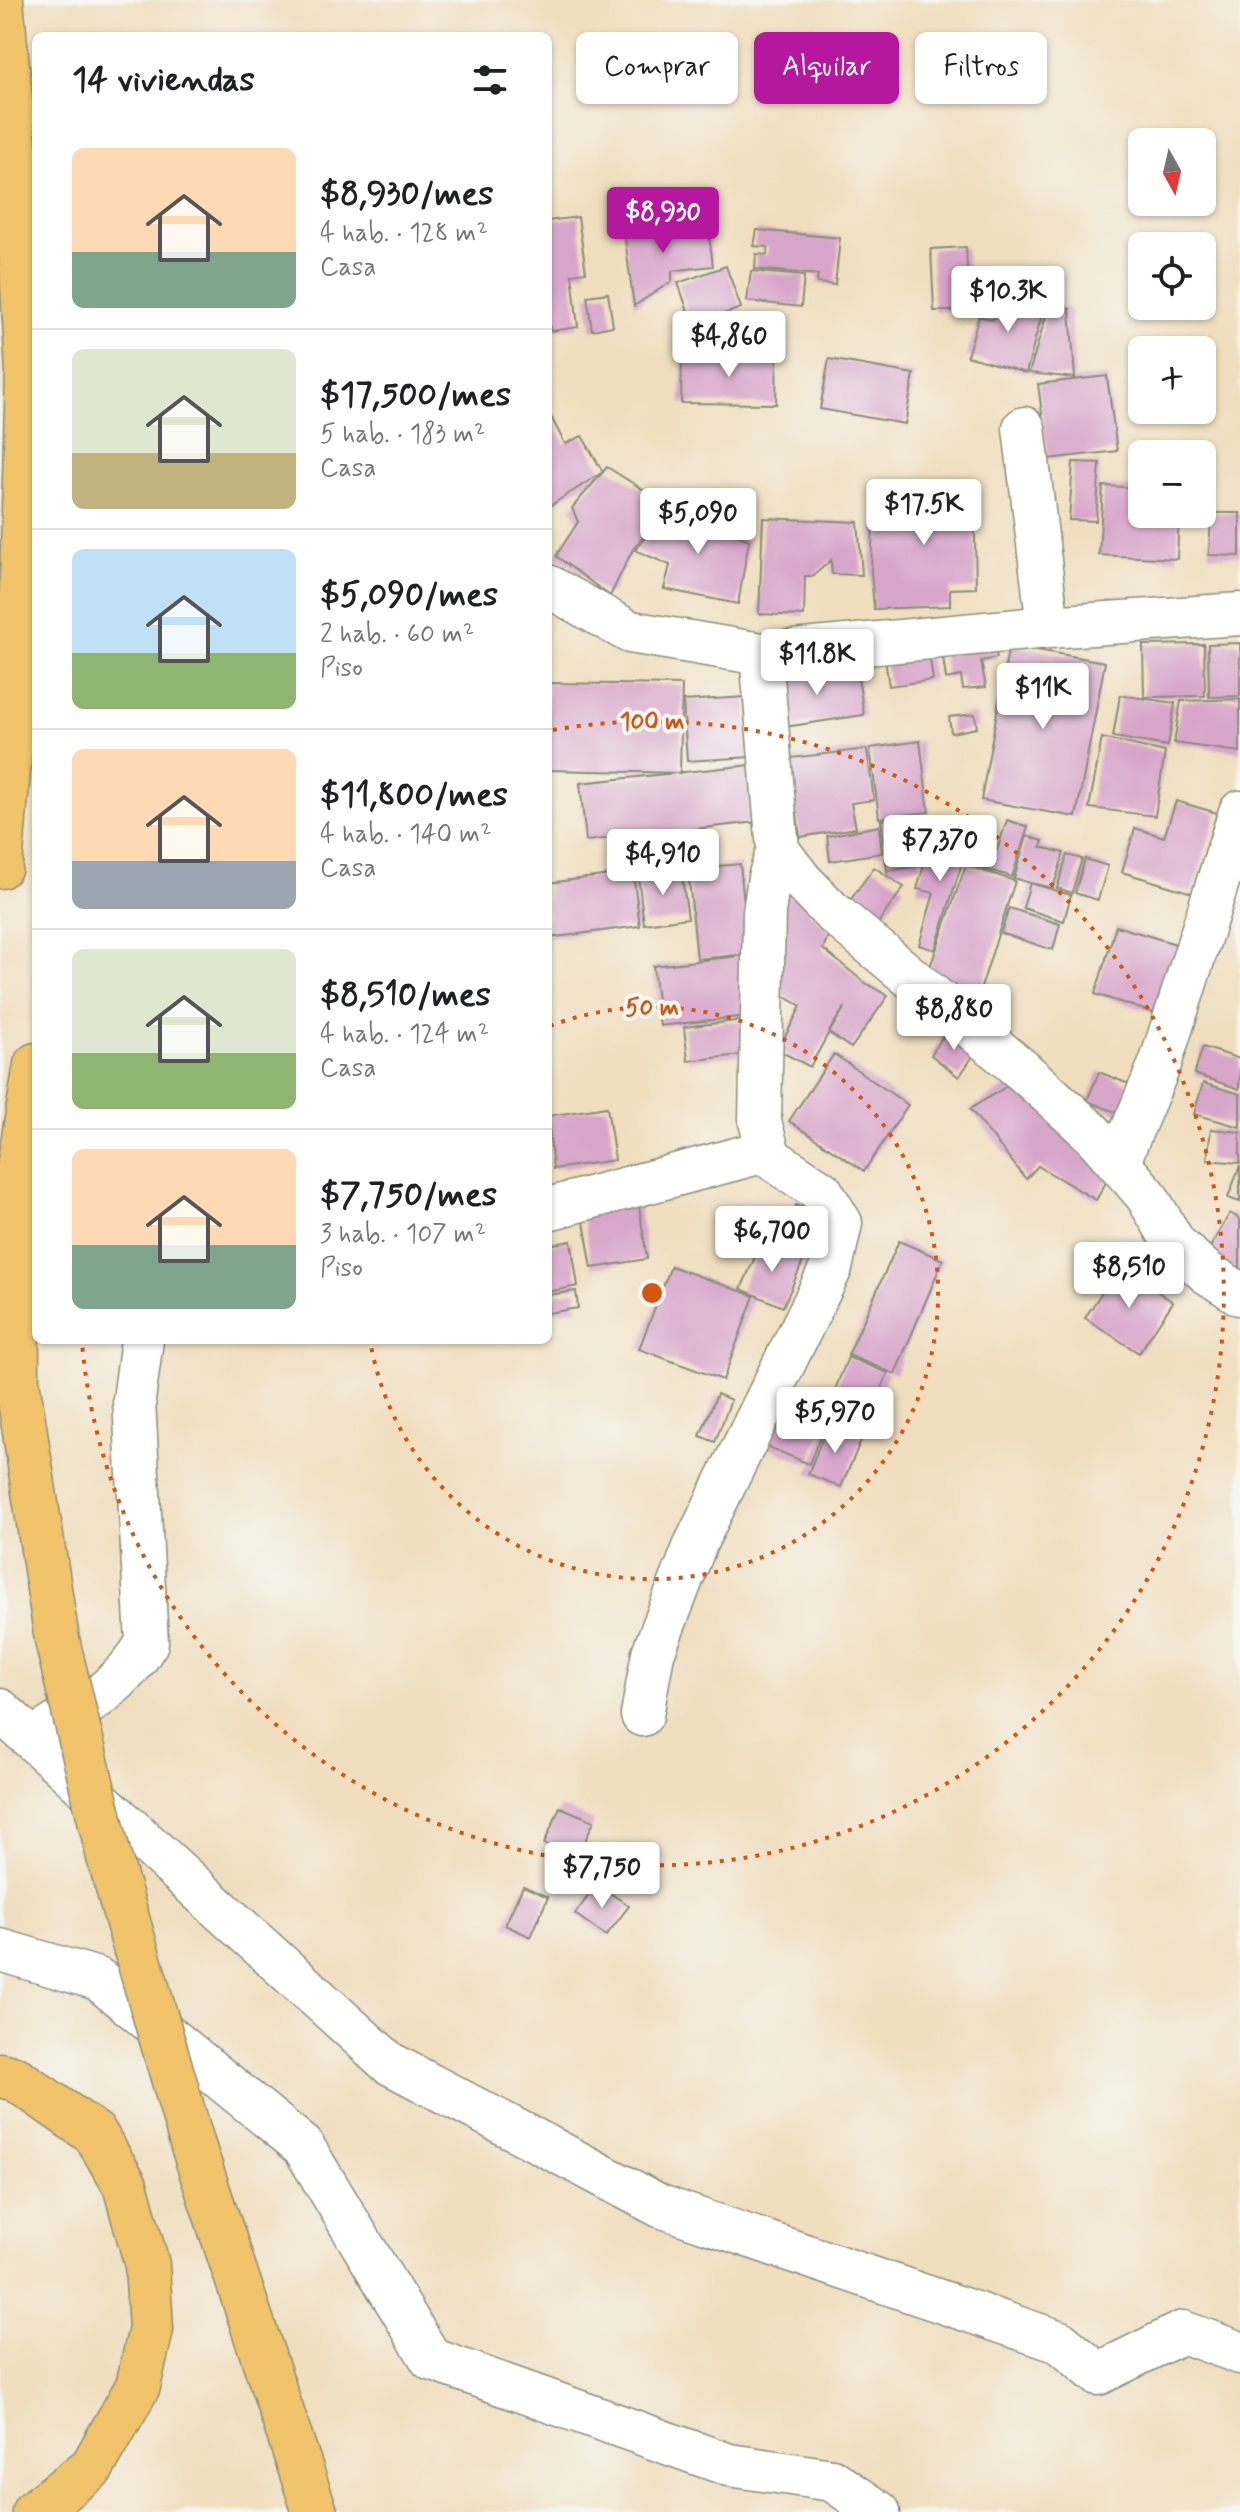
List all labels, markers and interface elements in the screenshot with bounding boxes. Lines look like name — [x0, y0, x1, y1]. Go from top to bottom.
chip: Comprar — [576, 32, 738, 104]
chip: Alquilar — [754, 32, 899, 104]
chip: Filtros — [915, 32, 1047, 104]
text: 14 viviendas — [72, 58, 255, 103]
icon: filters — [468, 58, 512, 102]
north arrow — [1128, 128, 1216, 216]
map controls — [1128, 128, 1216, 528]
text: $8,930/mes — [320, 172, 494, 217]
icon: home — [136, 180, 232, 276]
pin: $8,930 — [598, 187, 728, 255]
text: $8,930 — [625, 196, 701, 230]
text: 4 hab. · 128 m² — [320, 217, 488, 251]
button: locate — [1128, 232, 1216, 320]
text: Casa — [320, 251, 376, 285]
pin: $10.3K — [943, 266, 1073, 334]
text: $10.3K — [969, 275, 1047, 309]
pin: $4,860 — [664, 311, 794, 379]
text: $4,860 — [690, 320, 768, 354]
button: + — [1128, 336, 1216, 424]
text: $17,500/mes — [320, 373, 511, 418]
icon: home — [136, 381, 232, 477]
text: 5 hab. · 183 m² — [320, 418, 485, 452]
button: − — [1128, 440, 1216, 528]
text: Casa — [320, 452, 376, 486]
pin: $17.5K — [859, 479, 989, 547]
pin: $5,090 — [633, 488, 763, 556]
text: $17.5K — [884, 488, 964, 522]
text: $5,090 — [658, 497, 738, 531]
text: $5,090/mes — [320, 573, 498, 618]
icon: home — [136, 581, 232, 677]
text: 2 hab. · 60 m² — [320, 618, 474, 652]
pin: $11.8K — [752, 629, 882, 697]
text: $11.8K — [779, 638, 855, 672]
text: Piso — [320, 652, 363, 686]
pin: $11K — [996, 663, 1090, 731]
text: $11K — [1015, 672, 1071, 706]
text: 100 m — [620, 707, 684, 738]
text: $11,800/mes — [320, 773, 508, 818]
icon: home — [136, 781, 232, 877]
pin: $7,370 — [875, 815, 1005, 883]
text: 4 hab. · 140 m² — [320, 818, 491, 852]
text: $7,370 — [902, 824, 978, 858]
pin: $4,910 — [598, 829, 728, 897]
text: $4,910 — [625, 838, 701, 872]
text: Casa — [320, 852, 376, 886]
text: $8,510/mes — [320, 973, 491, 1018]
icon: home — [136, 981, 232, 1077]
pin: $8,880 — [889, 984, 1019, 1052]
text: 50 m — [625, 993, 679, 1024]
text: $8,880 — [915, 993, 993, 1027]
text: 4 hab. · 124 m² — [320, 1018, 489, 1052]
text: Casa — [320, 1052, 376, 1086]
text: $7,750/mes — [320, 1173, 497, 1218]
icon: home — [136, 1181, 232, 1277]
pin: $6,700 — [707, 1206, 837, 1274]
text: $6,700 — [733, 1215, 811, 1249]
text: 3 hab. · 107 m² — [320, 1218, 486, 1252]
pin: $8,510 — [1064, 1242, 1194, 1310]
text: $8,510 — [1092, 1251, 1166, 1285]
text: Piso — [320, 1252, 363, 1286]
centre of rings — [638, 1279, 666, 1307]
pin: $5,970 — [770, 1387, 900, 1455]
text: $5,970 — [794, 1396, 876, 1430]
pin: $7,750 — [537, 1842, 667, 1910]
text: $7,750 — [563, 1851, 641, 1885]

